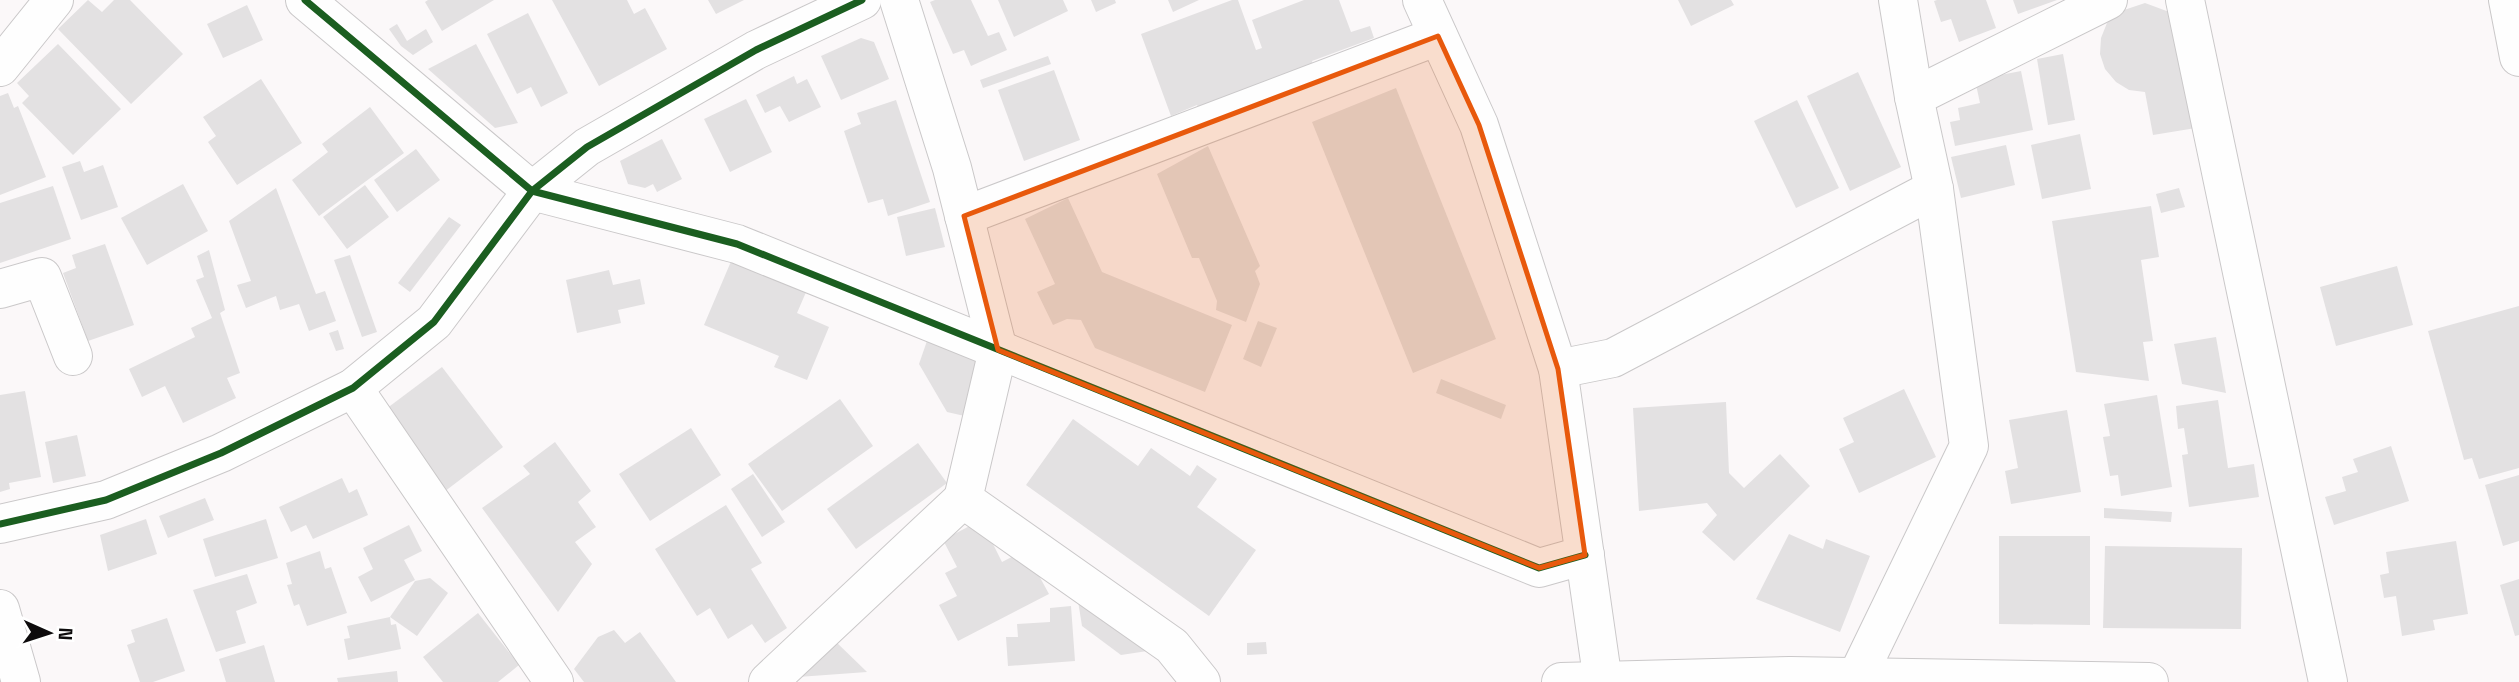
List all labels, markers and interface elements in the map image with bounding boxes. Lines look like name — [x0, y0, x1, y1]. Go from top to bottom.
north arrow — [14, 598, 84, 668]
text: N — [53, 627, 78, 641]

